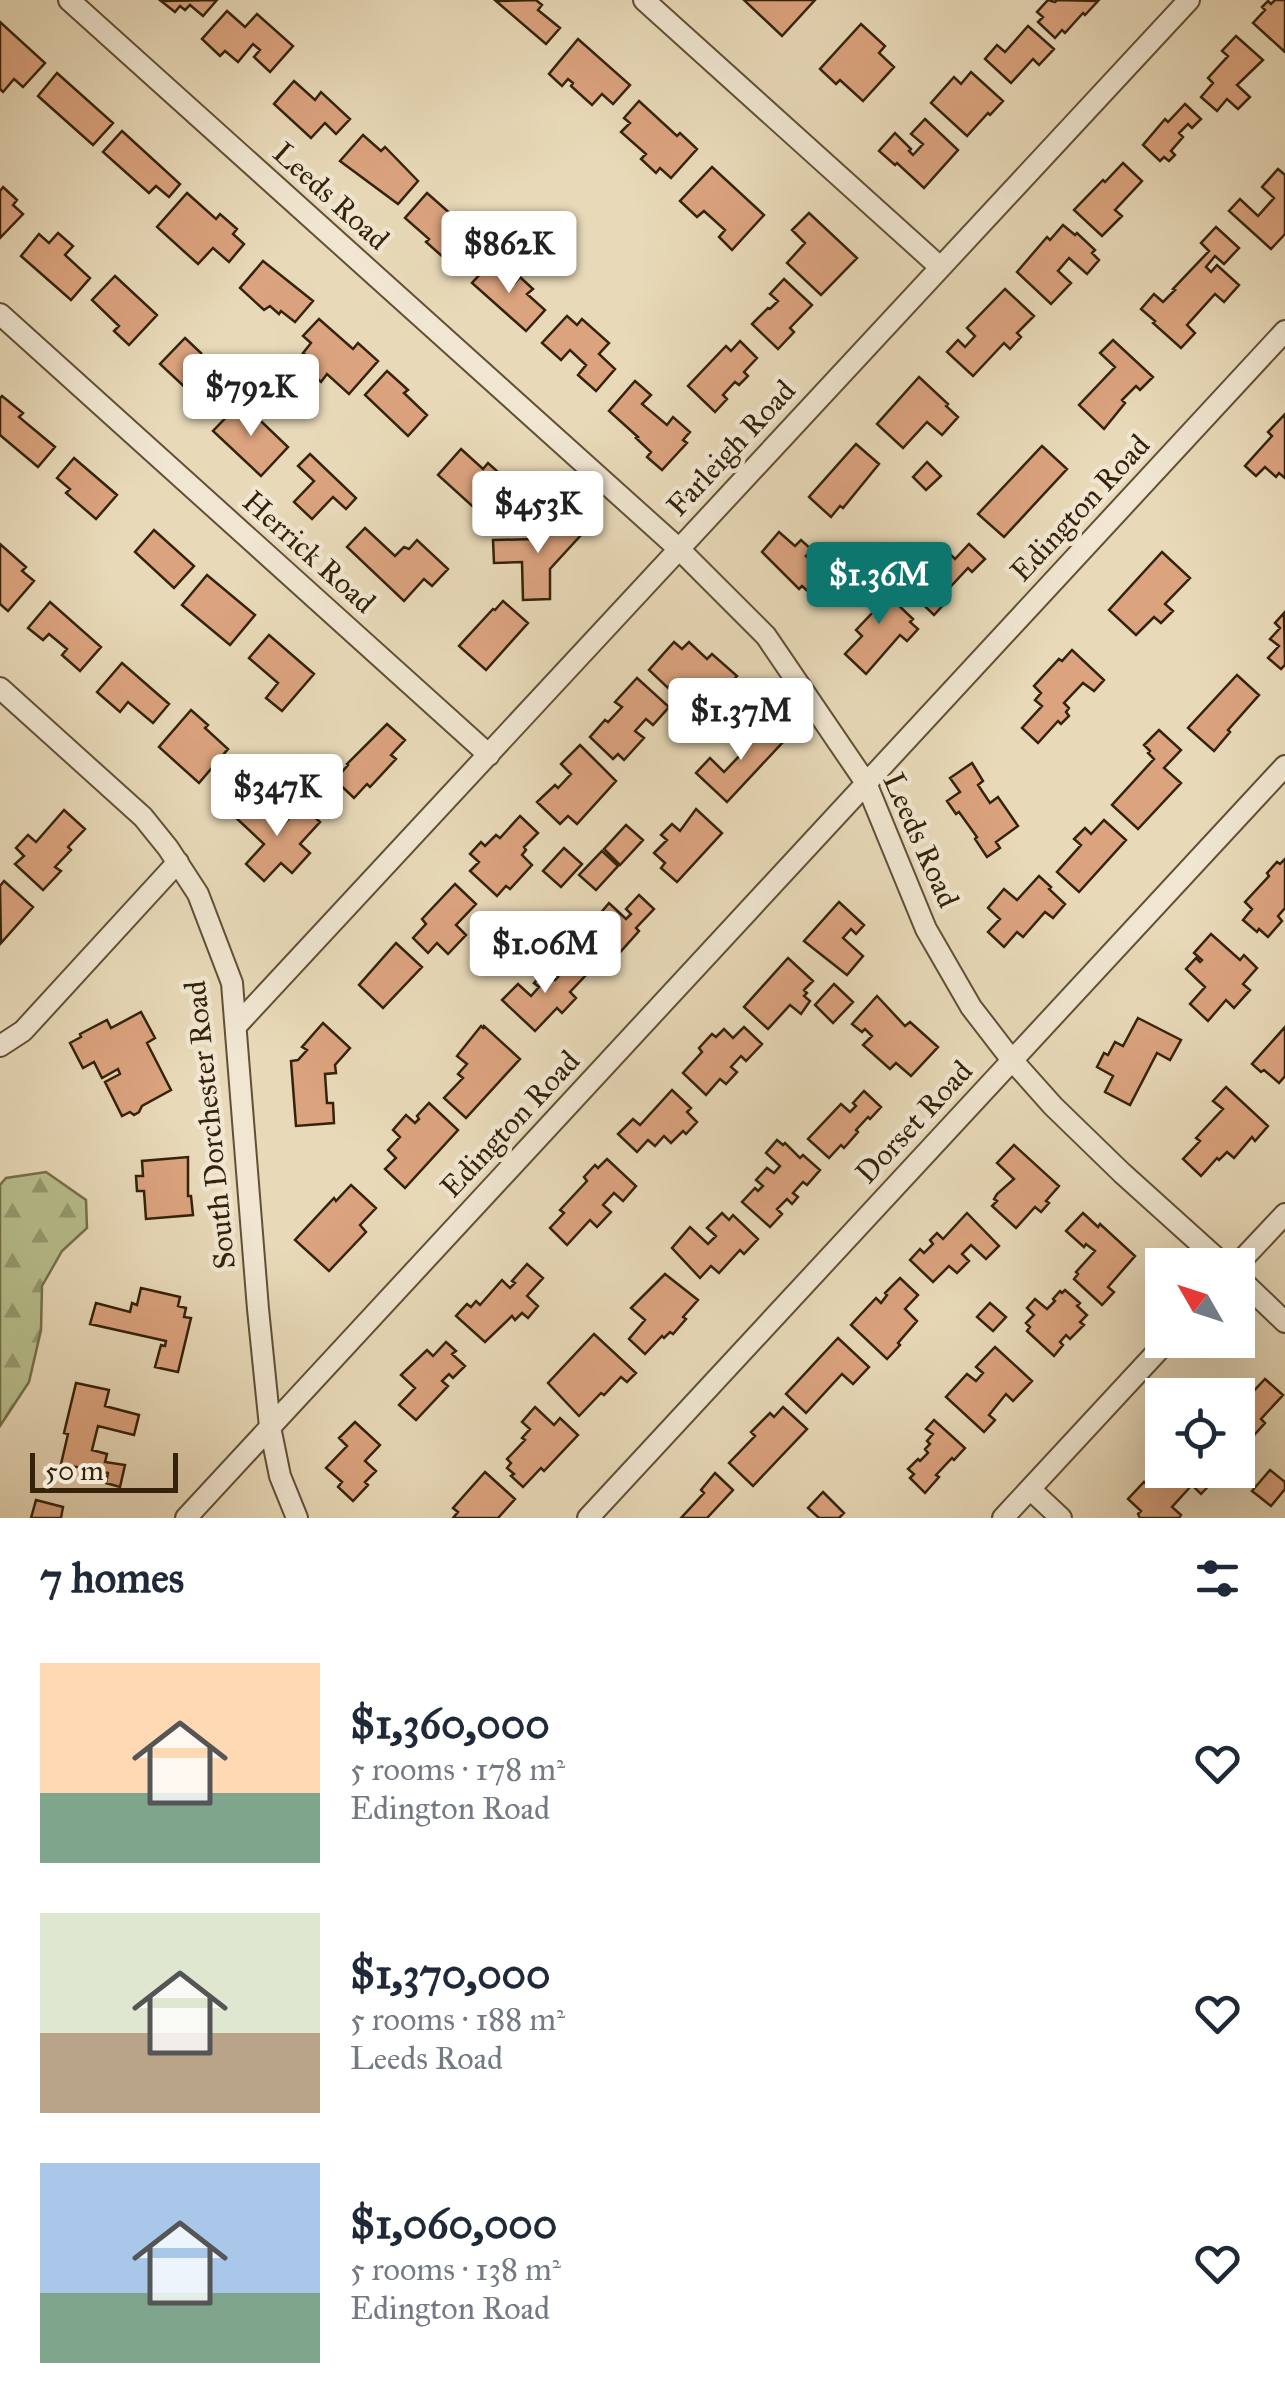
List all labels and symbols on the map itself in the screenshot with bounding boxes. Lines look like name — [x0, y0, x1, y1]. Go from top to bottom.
street label: Leeds Road — [266, 135, 396, 257]
pin: $862K — [439, 211, 579, 296]
pin: $792K — [181, 354, 321, 439]
street label: Farleigh Road — [659, 373, 803, 523]
street label: Edington Road — [1003, 427, 1157, 589]
pin: $453K — [468, 471, 608, 556]
street label: Herrick Road — [235, 483, 383, 621]
pin: $1.36M — [798, 542, 960, 627]
pin: $1.37M — [660, 678, 822, 763]
pin: $347K — [207, 754, 347, 839]
street label: Leeds Road — [875, 767, 967, 913]
pin: $1.06M — [464, 911, 626, 996]
street label: South Dorchester Road — [177, 979, 243, 1271]
street label: Edington Road — [433, 1043, 587, 1205]
street label: Dorset Road — [848, 1053, 980, 1191]
north arrow — [1145, 1248, 1255, 1358]
scale bar — [30, 1448, 178, 1492]

